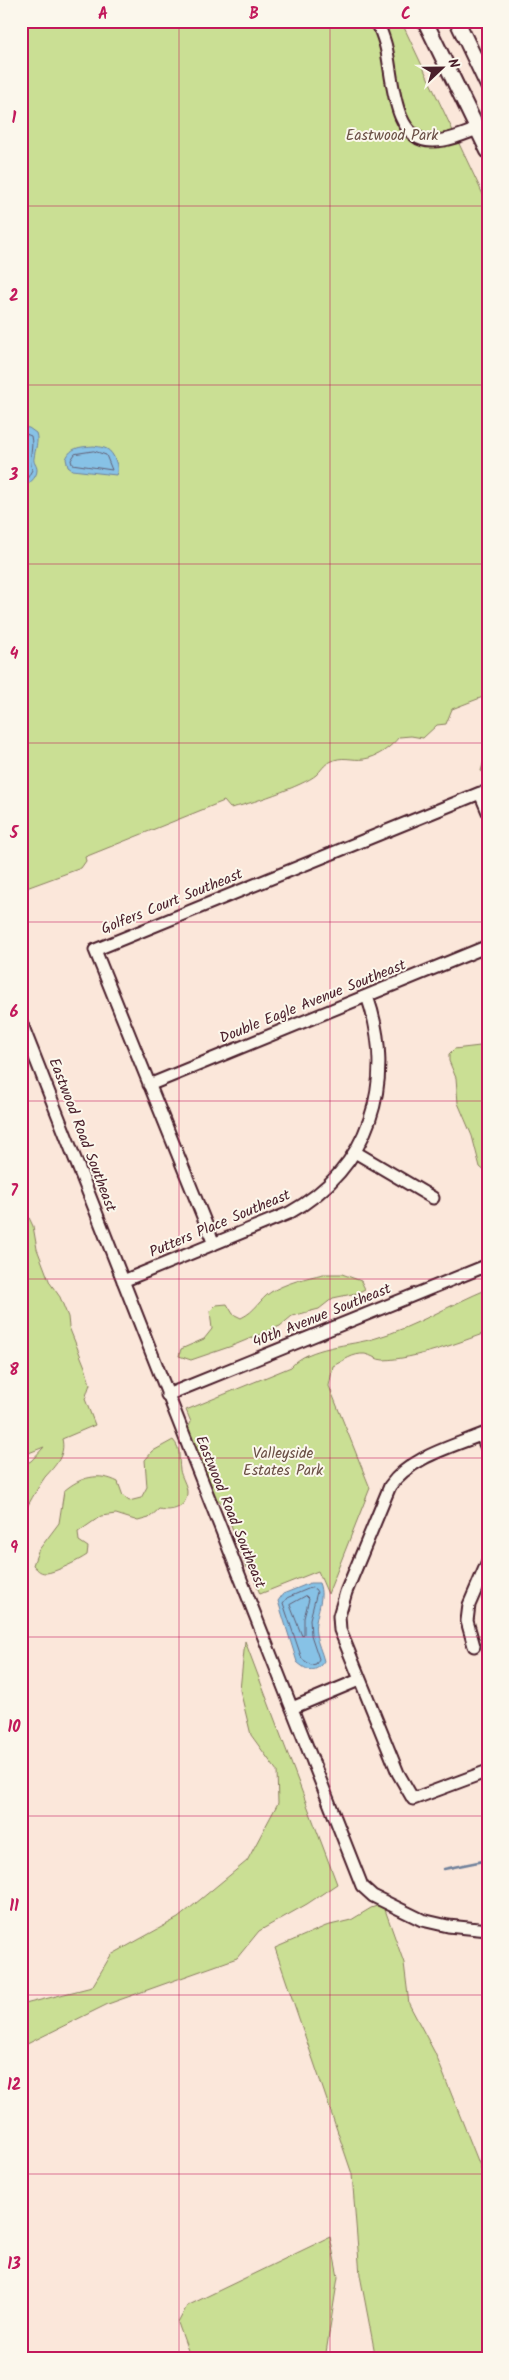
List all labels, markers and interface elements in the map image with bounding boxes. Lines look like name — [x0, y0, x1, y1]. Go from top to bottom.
text: A — [98, 2, 108, 27]
text: B — [249, 2, 259, 27]
text: C — [401, 2, 411, 27]
north arrow — [416, 42, 466, 92]
text: N — [441, 55, 465, 72]
text: 1 — [12, 106, 17, 131]
park label: Eastwood Park — [346, 124, 439, 148]
text: 2 — [9, 284, 19, 309]
text: 3 — [9, 463, 19, 488]
text: 4 — [10, 642, 19, 667]
text: 5 — [9, 821, 20, 846]
street label: Golfers Court Southeast — [98, 863, 247, 941]
street label: Double Eagle Avenue Southeast — [216, 953, 410, 1050]
text: 6 — [10, 1000, 19, 1025]
street label: Eastwood Road Southeast — [42, 1055, 122, 1216]
text: 7 — [10, 1179, 18, 1204]
street label: Putters Place Southeast — [146, 1183, 294, 1265]
street label: 40th Avenue Southeast — [249, 1277, 395, 1355]
text: 8 — [9, 1358, 19, 1383]
street label: Eastwood Road Southeast — [188, 1432, 272, 1592]
park label: Valleyside Estates Park — [243, 1442, 324, 1483]
text: 9 — [10, 1536, 18, 1561]
text: 10 — [7, 1715, 21, 1740]
text: 11 — [9, 1894, 19, 1919]
text: 12 — [7, 2073, 21, 2098]
text: 13 — [7, 2252, 21, 2277]

